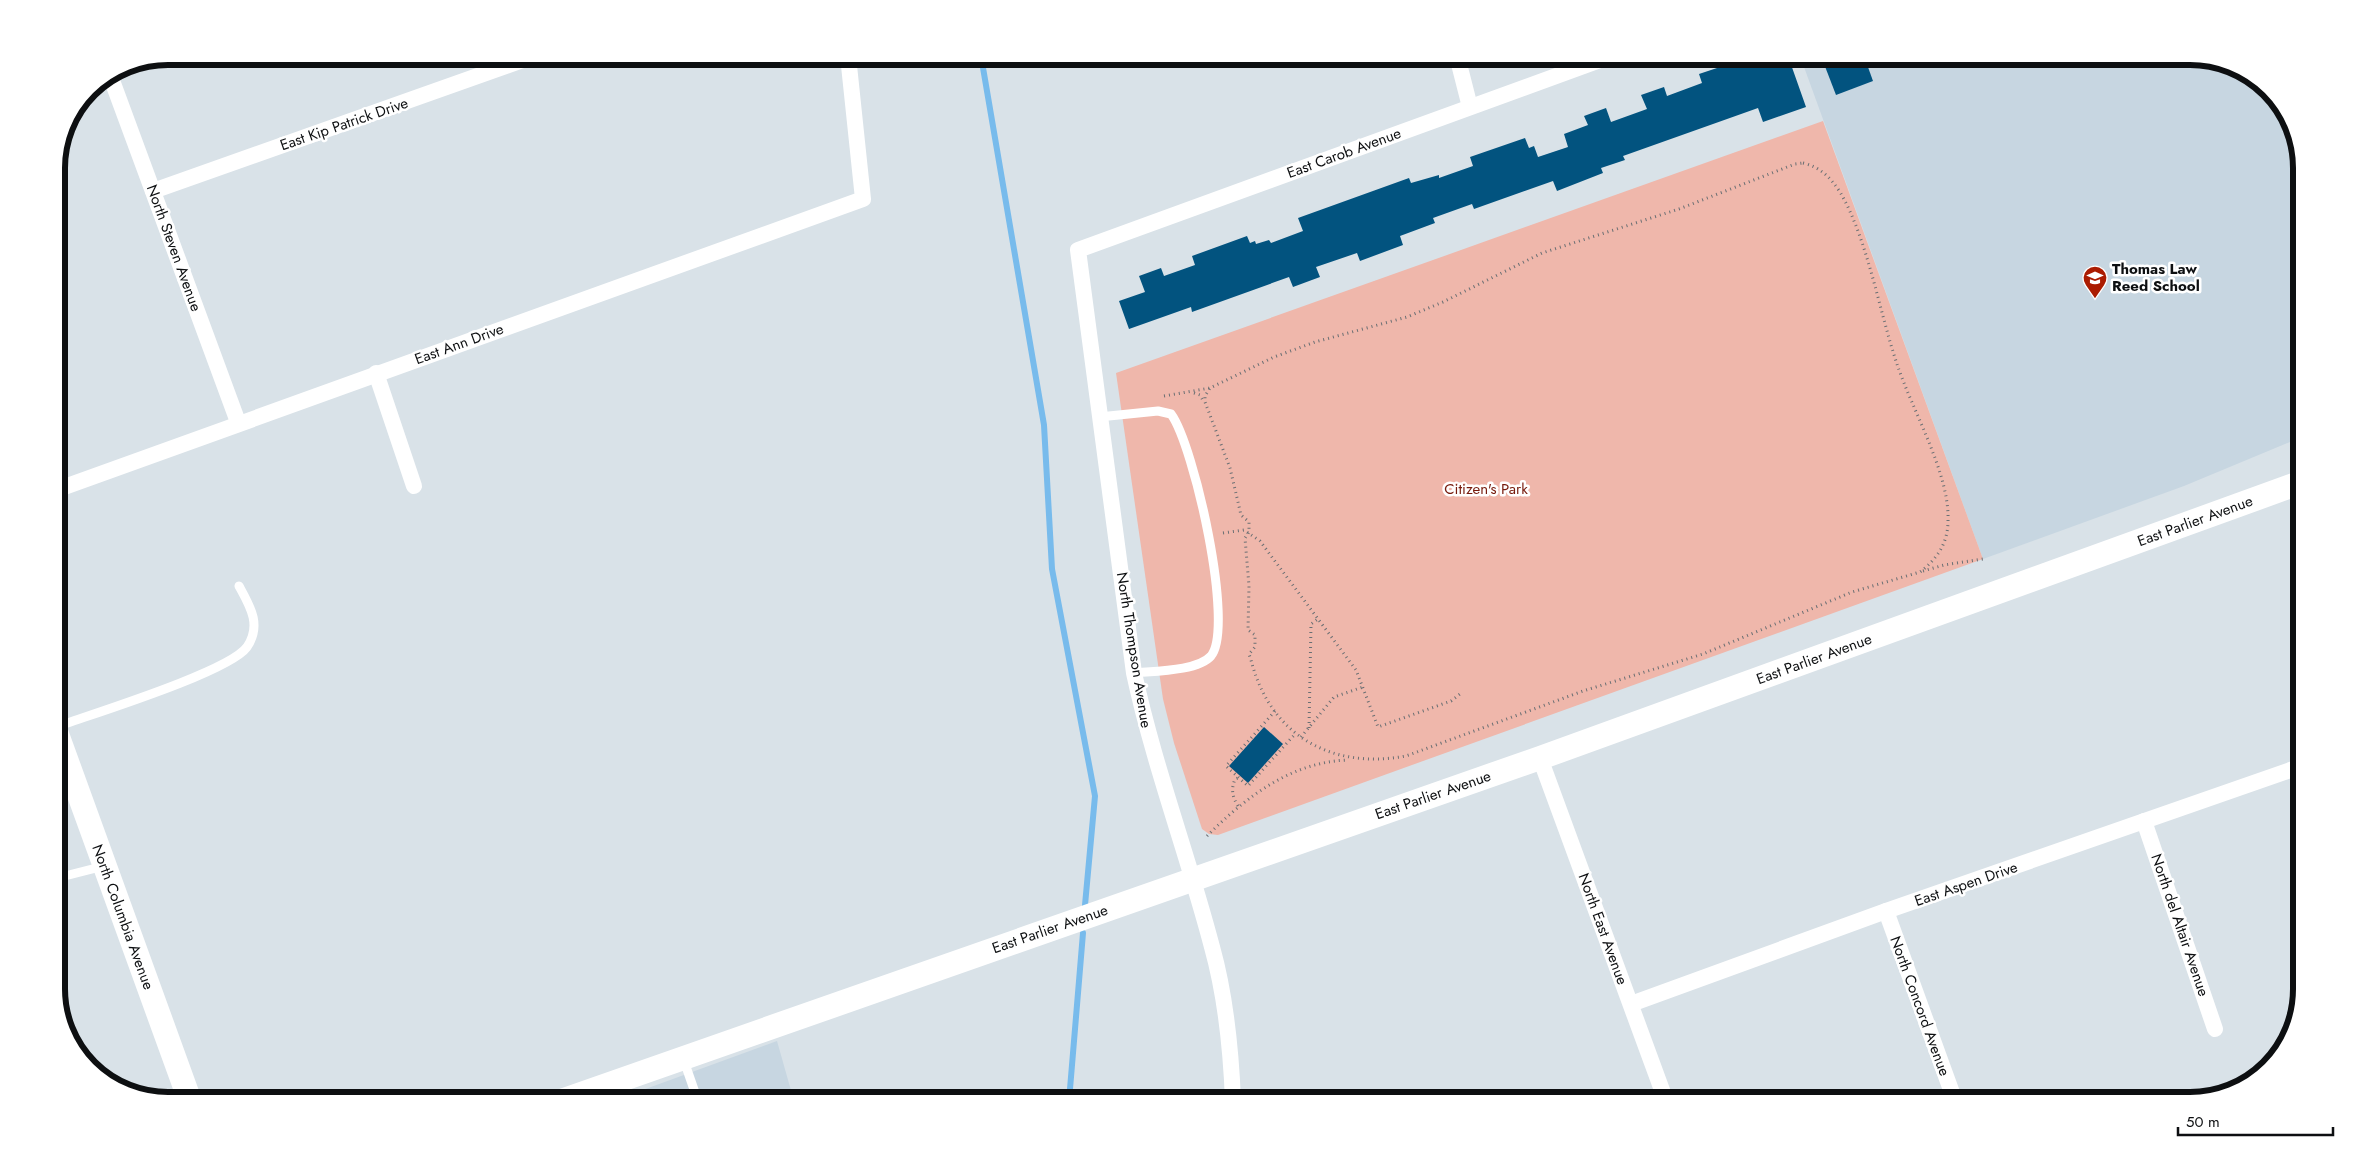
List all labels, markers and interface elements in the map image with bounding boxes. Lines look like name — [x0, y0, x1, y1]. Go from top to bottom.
street label: East Kip Patrick Drive — [277, 92, 411, 156]
street label: East Carob Avenue — [1284, 122, 1404, 184]
street label: North Steven Avenue — [141, 182, 207, 315]
place label: Thomas Law Reed School — [2112, 258, 2200, 297]
school or university icon: Thomas Law Reed School — [2082, 265, 2108, 299]
street label: East Ann Drive — [411, 318, 507, 370]
park label: Citizen's Park — [1444, 478, 1528, 500]
street label: East Parlier Avenue — [2134, 490, 2256, 552]
street label: North Thompson Avenue — [1111, 570, 1157, 730]
street label: East Parlier Avenue — [1753, 628, 1875, 690]
street label: East Parlier Avenue — [1372, 765, 1494, 825]
street label: North Columbia Avenue — [86, 841, 160, 993]
street label: North del Altair Avenue — [2145, 851, 2215, 1000]
street label: East Aspen Drive — [1912, 856, 2021, 912]
street label: North East Avenue — [1573, 870, 1633, 988]
street label: East Parlier Avenue — [989, 899, 1111, 959]
street label: North Concord Avenue — [1884, 933, 1956, 1079]
scale bar — [2178, 1104, 2333, 1136]
text: 50 m — [2186, 1111, 2220, 1133]

